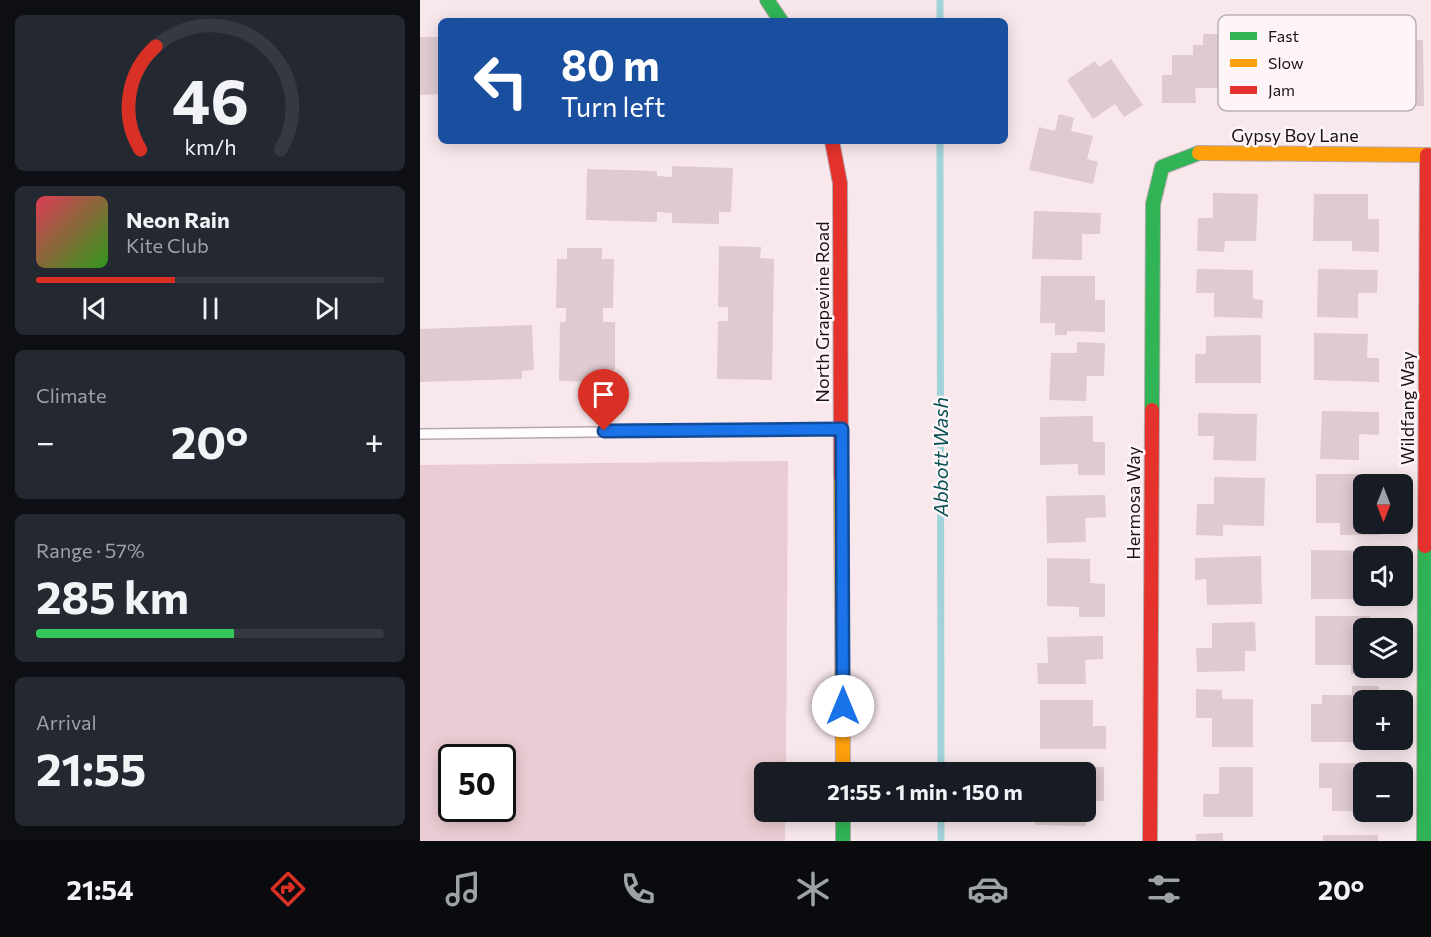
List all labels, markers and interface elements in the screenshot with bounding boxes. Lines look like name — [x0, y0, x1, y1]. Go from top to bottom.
legend — [1218, 15, 1416, 111]
text: Fast — [1268, 26, 1299, 45]
text: 80 m — [561, 38, 660, 90]
icon: left — [462, 42, 540, 120]
text: Slow — [1268, 53, 1304, 72]
text: 46 — [172, 61, 248, 137]
text: Jam — [1268, 80, 1295, 99]
text: Turn left — [561, 90, 665, 123]
street label: Gypsy Boy Lane — [1231, 124, 1359, 146]
text: km/h — [184, 133, 236, 159]
text: Neon Rain — [126, 206, 230, 233]
street label: North Grapevine Road — [811, 221, 833, 403]
text: Kite Club — [126, 233, 209, 257]
icon: previous — [78, 292, 111, 325]
icon: pause — [194, 292, 227, 325]
icon: next — [310, 292, 343, 325]
street label: Wildfang Way — [1396, 351, 1418, 465]
pin — [578, 369, 629, 431]
icon: arrive — [587, 378, 620, 411]
text: Climate — [36, 383, 106, 407]
water label: Abbott Wash — [928, 397, 952, 518]
text: 20° — [171, 413, 249, 468]
text: − — [36, 420, 55, 461]
text: + — [365, 420, 384, 461]
street label: Hermosa Way — [1122, 446, 1144, 560]
north arrow — [1353, 474, 1413, 534]
map controls — [1353, 474, 1413, 822]
text: Range · 57% — [36, 538, 145, 562]
button: sound — [1353, 546, 1413, 606]
text: 285 km — [36, 568, 189, 623]
button: layers — [1353, 618, 1413, 678]
position arrow — [811, 674, 875, 738]
button: + — [1353, 690, 1413, 750]
text: Arrival — [36, 710, 97, 734]
text: 21:55 — [36, 740, 146, 795]
speed limit sign: 50 — [438, 744, 516, 822]
button: − — [1353, 762, 1413, 822]
text: 21:55 · 1 min · 150 m — [827, 778, 1023, 805]
icon: directions — [267, 868, 309, 910]
icon: music — [442, 868, 484, 910]
icon: phone — [617, 868, 659, 910]
icon: climate — [792, 868, 834, 910]
icon: car — [967, 868, 1009, 910]
icon: filters — [1143, 868, 1185, 910]
text: 21:54 — [67, 873, 134, 906]
text: 20° — [1318, 873, 1364, 906]

